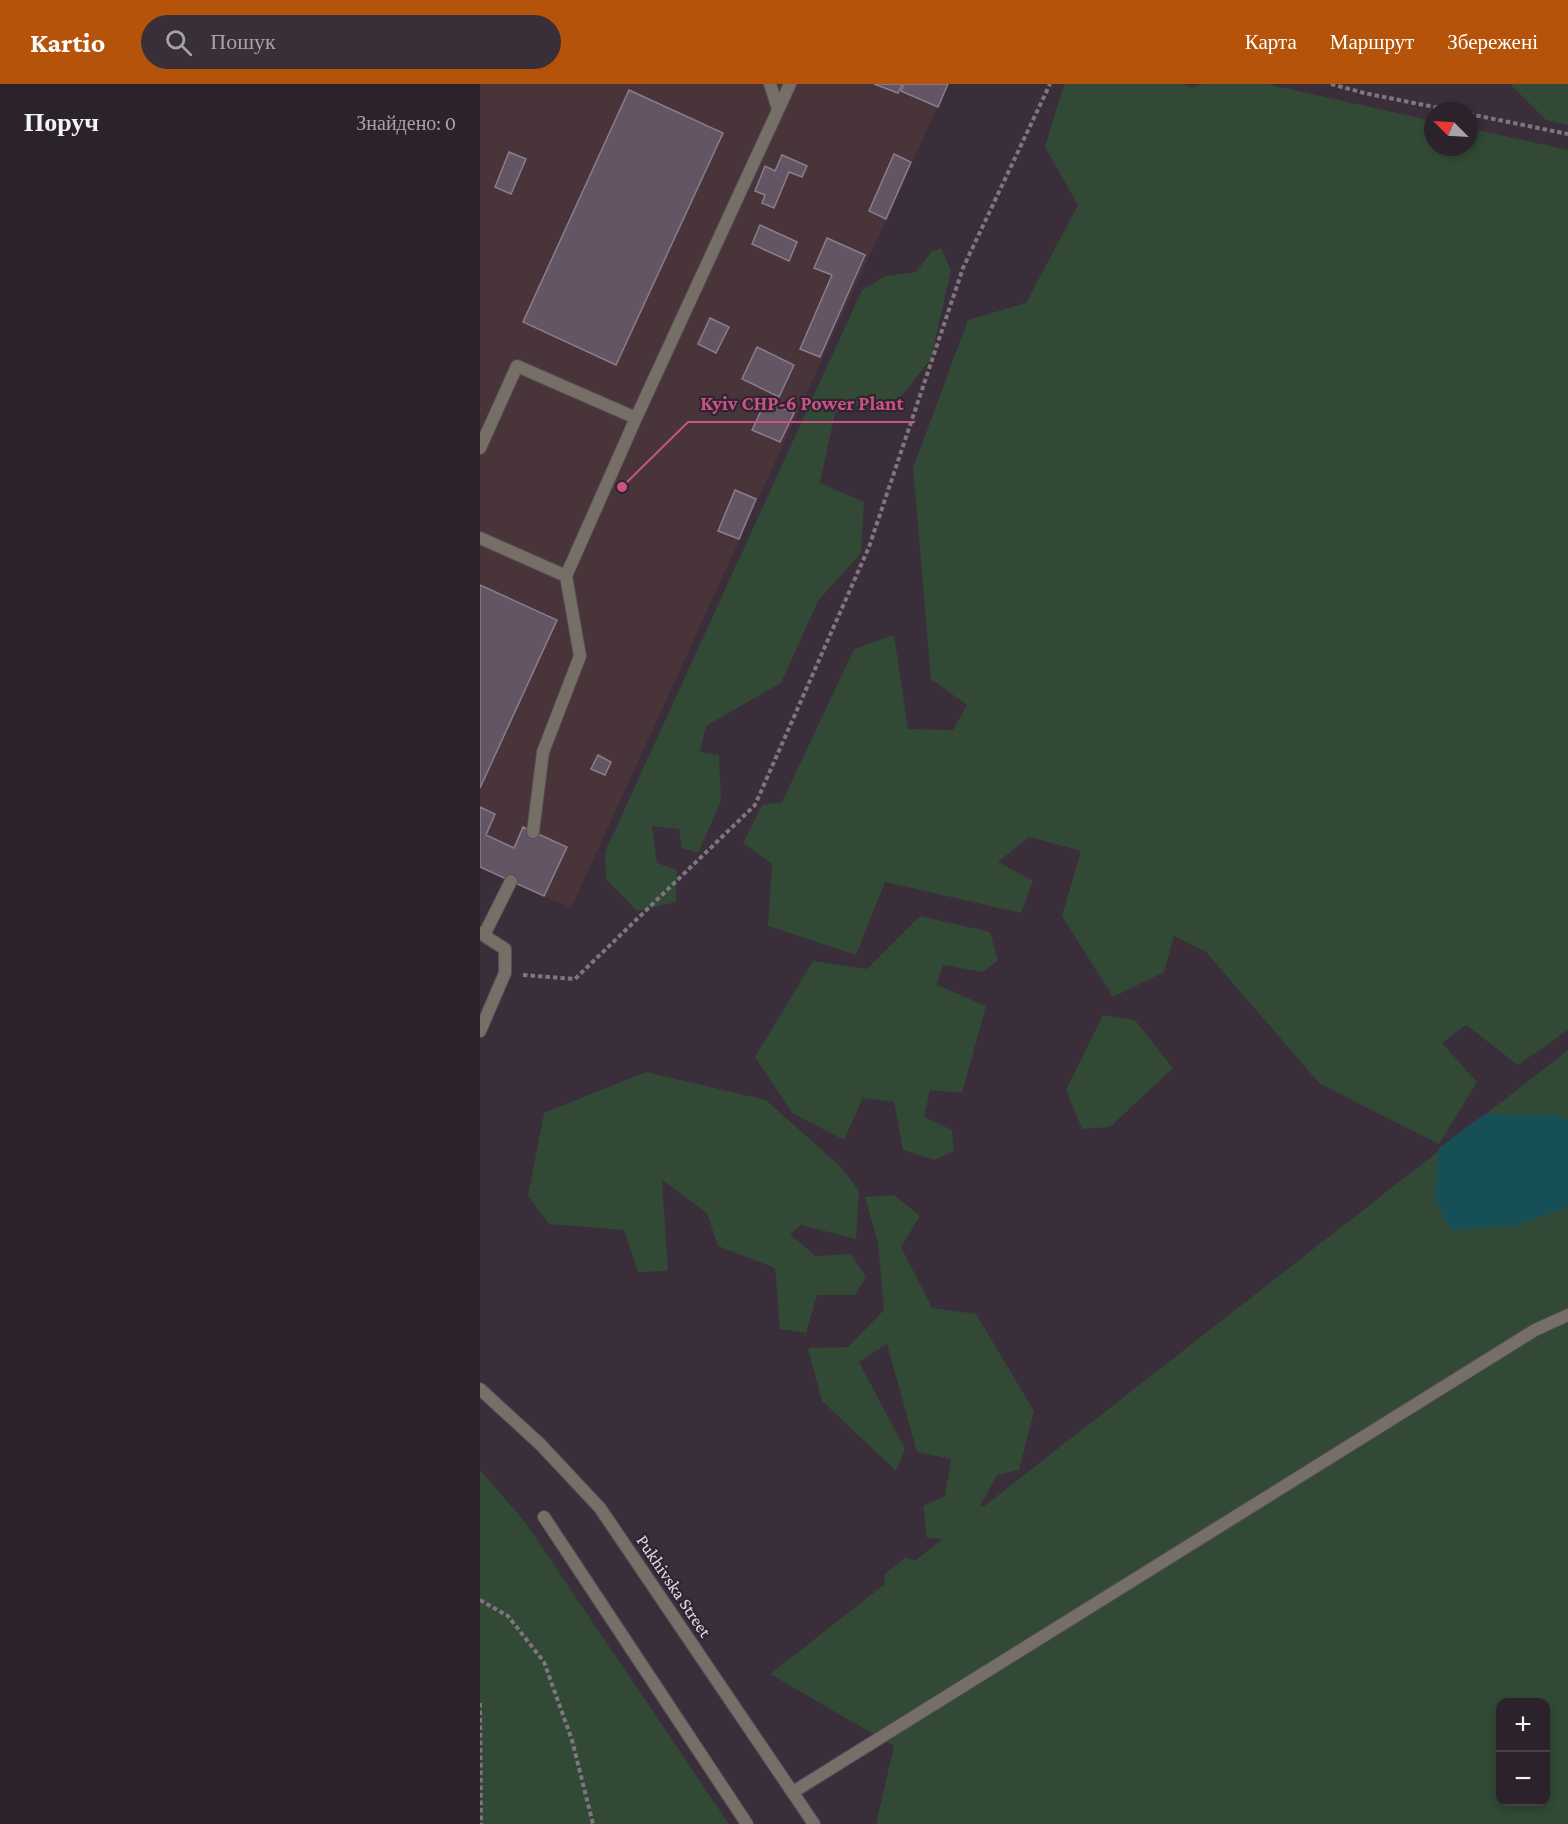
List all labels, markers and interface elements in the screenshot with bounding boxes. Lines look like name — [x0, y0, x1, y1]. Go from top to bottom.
search box — [141, 15, 561, 69]
icon: search — [162, 26, 195, 59]
text: Kartio — [30, 27, 105, 58]
text: Пошук — [210, 29, 276, 54]
text: Карта — [1245, 30, 1297, 54]
text: Маршрут — [1330, 30, 1414, 54]
text: Збережені — [1447, 30, 1538, 54]
north arrow — [1424, 102, 1478, 156]
text: Поруч — [24, 108, 99, 137]
text: Знайдено: 0 — [356, 112, 456, 134]
callout: Kyiv CHP-6 Power Plant — [688, 384, 915, 422]
text: Kyiv CHP-6 Power Plant — [700, 392, 904, 414]
street label: Pukhivska Street — [632, 1531, 716, 1642]
map controls — [1496, 1698, 1550, 1806]
button: + — [1496, 1698, 1550, 1752]
button: − — [1496, 1752, 1550, 1806]

